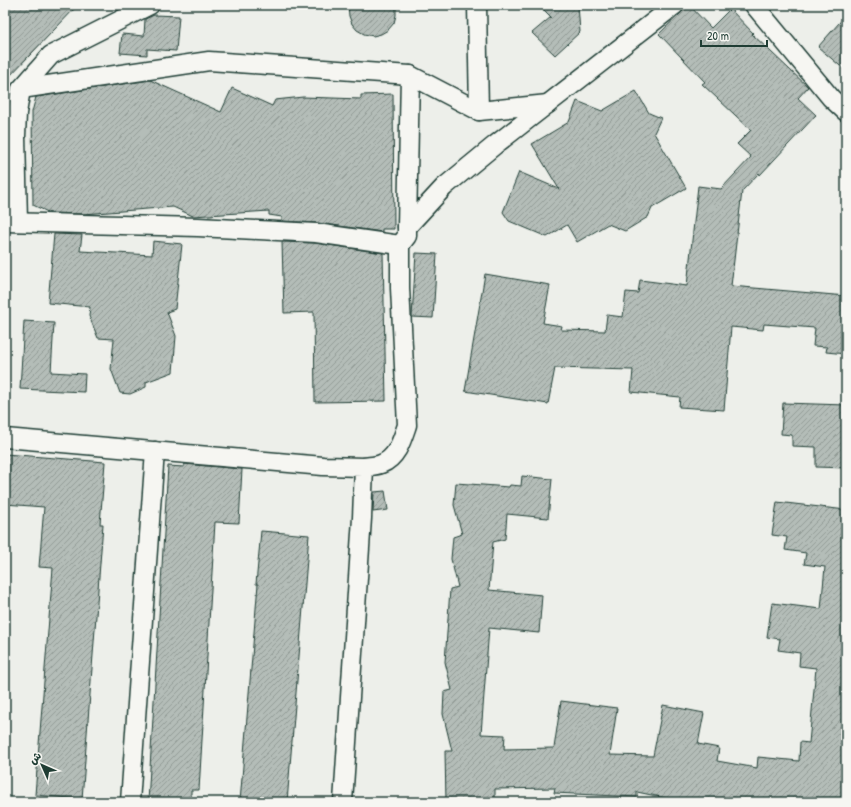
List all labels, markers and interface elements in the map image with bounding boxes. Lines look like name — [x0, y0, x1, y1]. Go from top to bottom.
scale bar — [701, 22, 767, 48]
text: 20 m — [707, 27, 729, 44]
north arrow — [22, 745, 62, 785]
text: ش — [26, 749, 44, 767]

